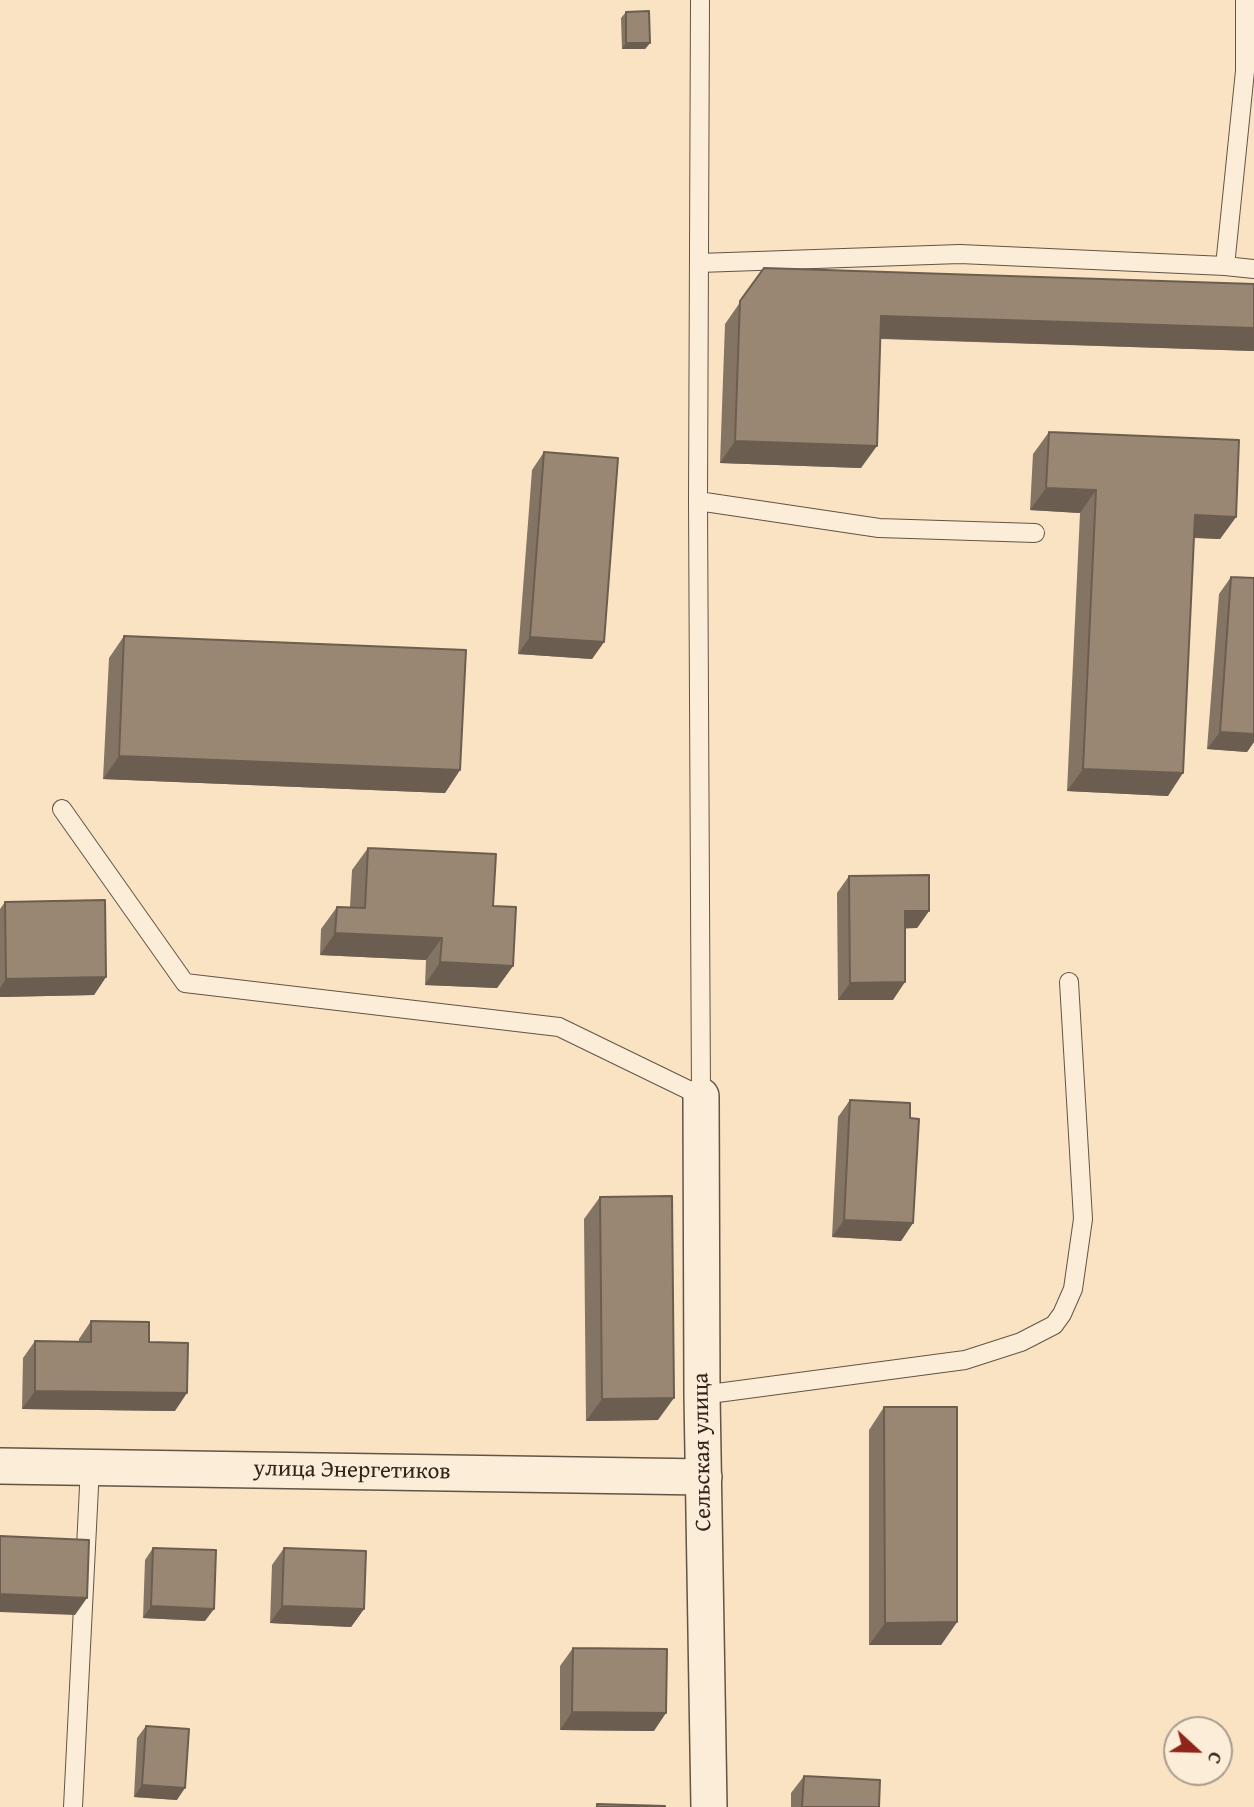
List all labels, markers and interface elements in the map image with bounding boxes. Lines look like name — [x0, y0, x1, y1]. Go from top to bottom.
street label: Сельская улица — [688, 1372, 718, 1532]
street label: улица Энергетиков — [253, 1455, 451, 1487]
north arrow — [1163, 1716, 1233, 1786]
text: С — [1201, 1748, 1231, 1768]

